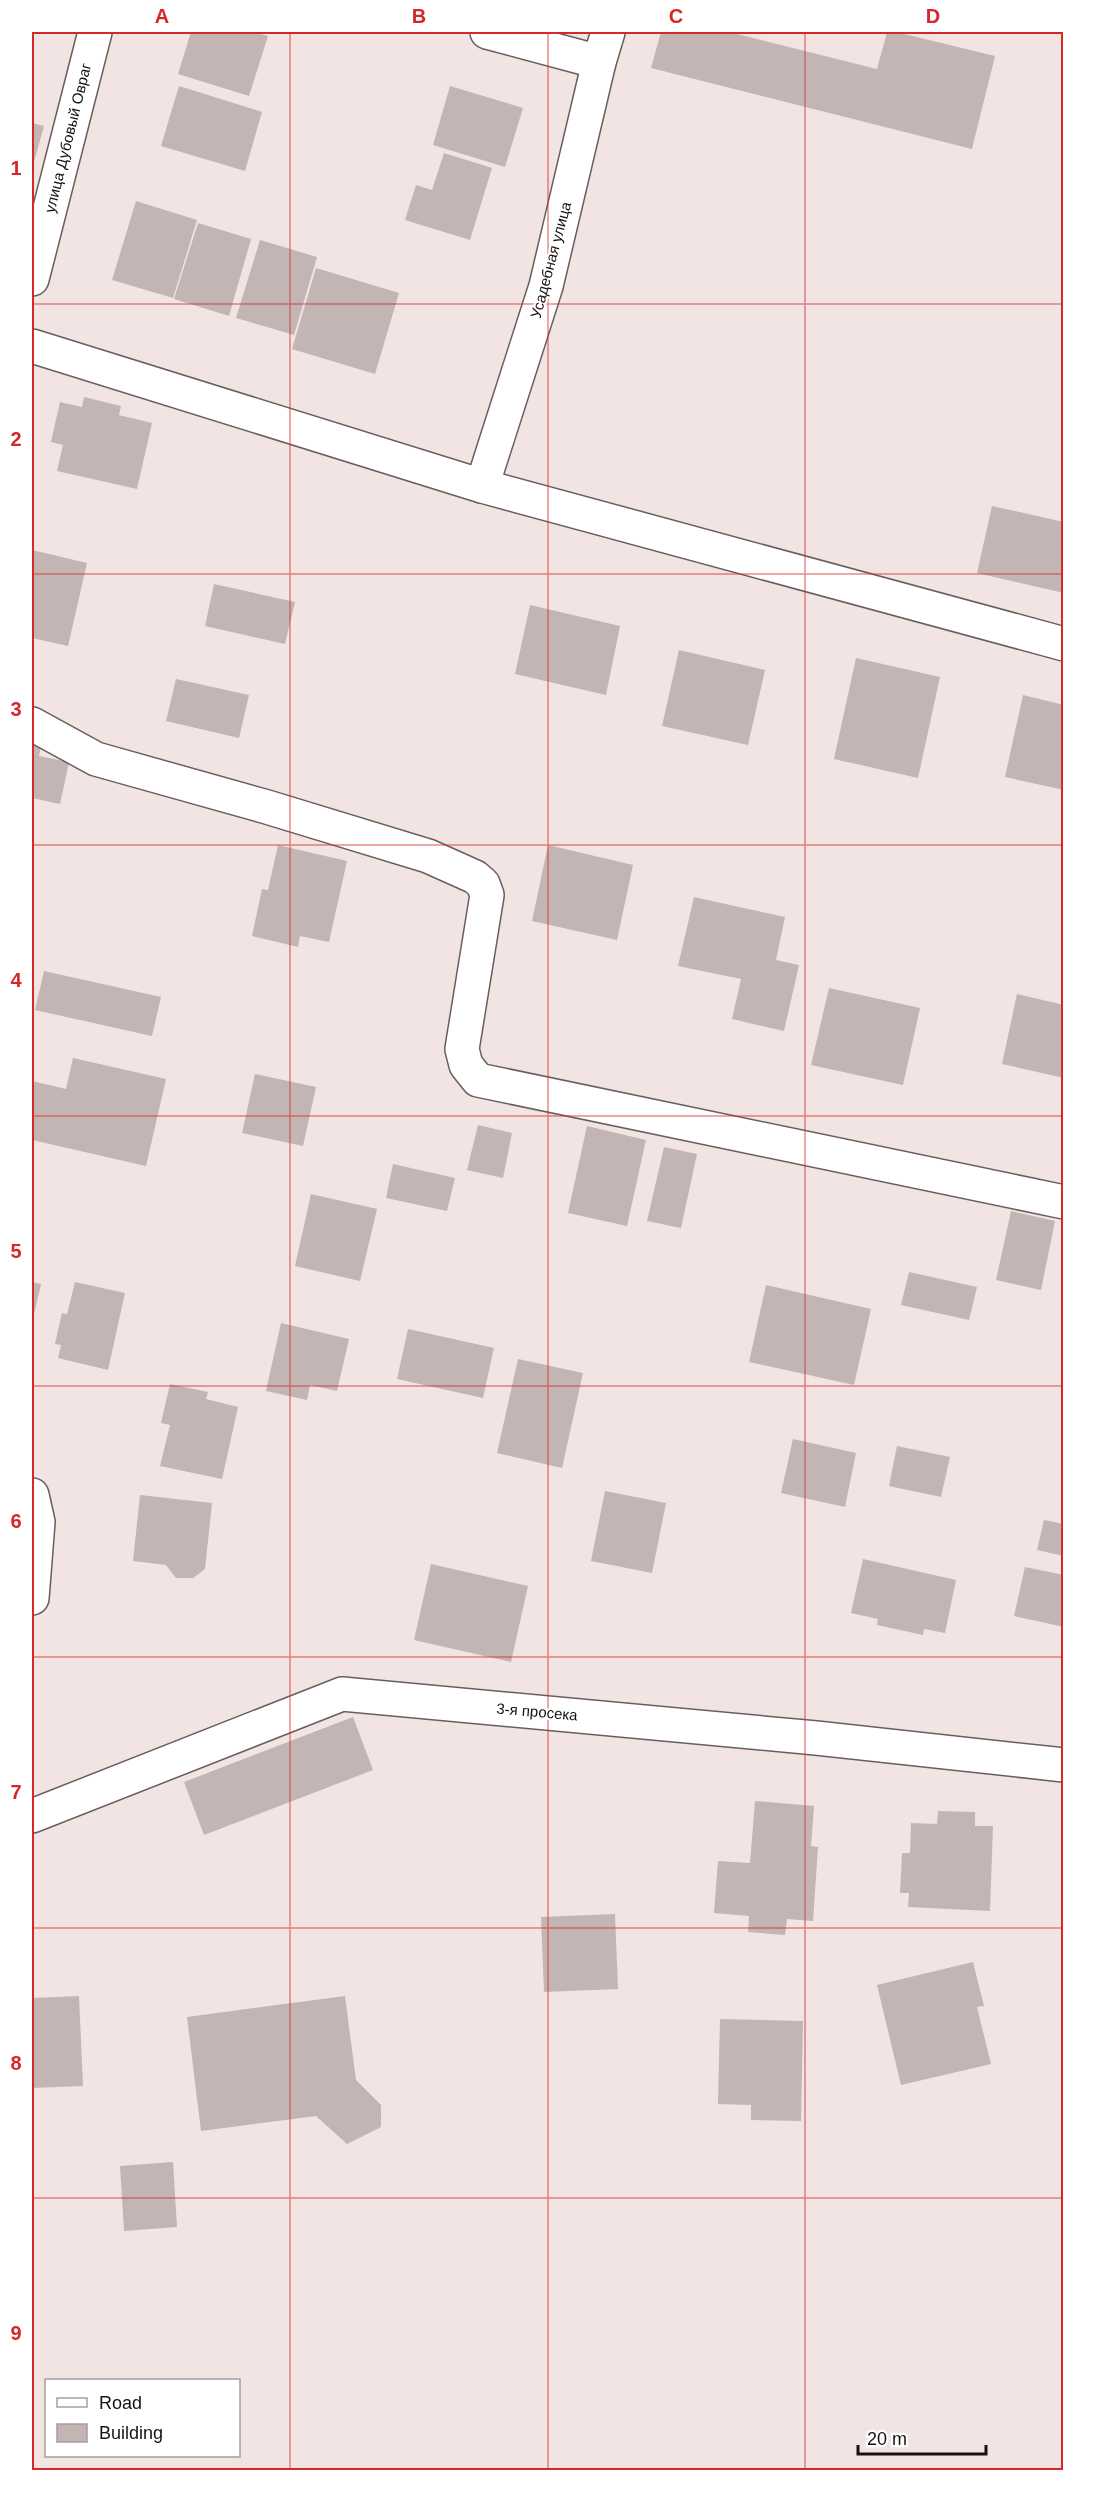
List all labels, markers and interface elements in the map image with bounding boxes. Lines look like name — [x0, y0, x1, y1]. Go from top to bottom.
text: A — [155, 5, 169, 27]
text: B — [412, 5, 426, 27]
text: C — [669, 5, 683, 27]
text: D — [926, 5, 940, 27]
street label: улица Дубовый Овраг — [41, 61, 94, 214]
text: 1 — [10, 157, 22, 179]
street label: Усадебная улица — [527, 199, 574, 320]
text: 2 — [10, 428, 22, 450]
text: 3 — [10, 698, 22, 720]
text: 4 — [10, 969, 22, 991]
text: 5 — [10, 1240, 22, 1262]
text: 6 — [10, 1510, 22, 1532]
street label: 3-я просека — [496, 1699, 579, 1724]
text: 7 — [10, 1781, 22, 1803]
text: 8 — [10, 2052, 22, 2074]
text: 9 — [10, 2322, 22, 2344]
legend — [45, 2379, 240, 2457]
text: Road — [99, 2393, 142, 2413]
scale bar — [858, 2418, 986, 2456]
text: Building — [99, 2423, 163, 2443]
text: 20 m — [867, 2429, 907, 2449]

